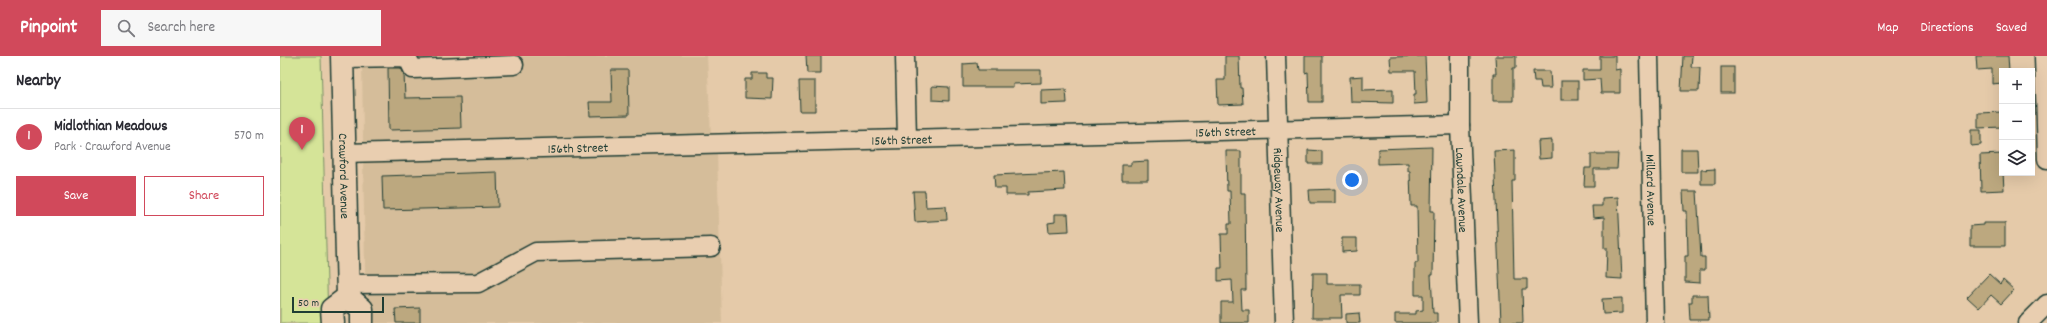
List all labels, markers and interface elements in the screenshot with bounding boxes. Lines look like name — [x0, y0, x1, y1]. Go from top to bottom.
search box — [101, 10, 381, 46]
text: Pinpoint — [20, 15, 77, 42]
icon: search — [115, 17, 137, 39]
text: Search here — [147, 17, 215, 39]
text: Map — [1877, 18, 1899, 38]
text: Directions — [1921, 18, 1974, 38]
text: Saved — [1996, 18, 2027, 38]
map controls — [1999, 68, 2035, 176]
button: + — [1999, 68, 2035, 104]
text: Nearby — [16, 70, 60, 94]
button: − — [1999, 104, 2035, 140]
text: Midlothian Meadows — [54, 116, 167, 138]
pin: 1 — [289, 117, 315, 150]
street label: 156th Street — [1195, 123, 1257, 144]
text: 1 — [28, 127, 30, 146]
text: 570 m — [234, 127, 264, 146]
street label: 156th Street — [871, 131, 933, 152]
street label: Crawford Avenue — [332, 133, 353, 219]
text: Park · Crawford Avenue — [54, 138, 171, 157]
street label: 156th Street — [547, 139, 609, 160]
button: layers — [1999, 140, 2035, 176]
street label: Ridgeway Avenue — [1267, 147, 1288, 233]
street label: Lawndale Avenue — [1449, 147, 1471, 233]
street label: Millard Avenue — [1639, 154, 1660, 226]
your location — [1342, 170, 1362, 190]
button: Save — [16, 176, 136, 216]
button: Share — [144, 176, 264, 216]
scale bar — [292, 295, 384, 314]
text: 50 m — [298, 296, 319, 312]

